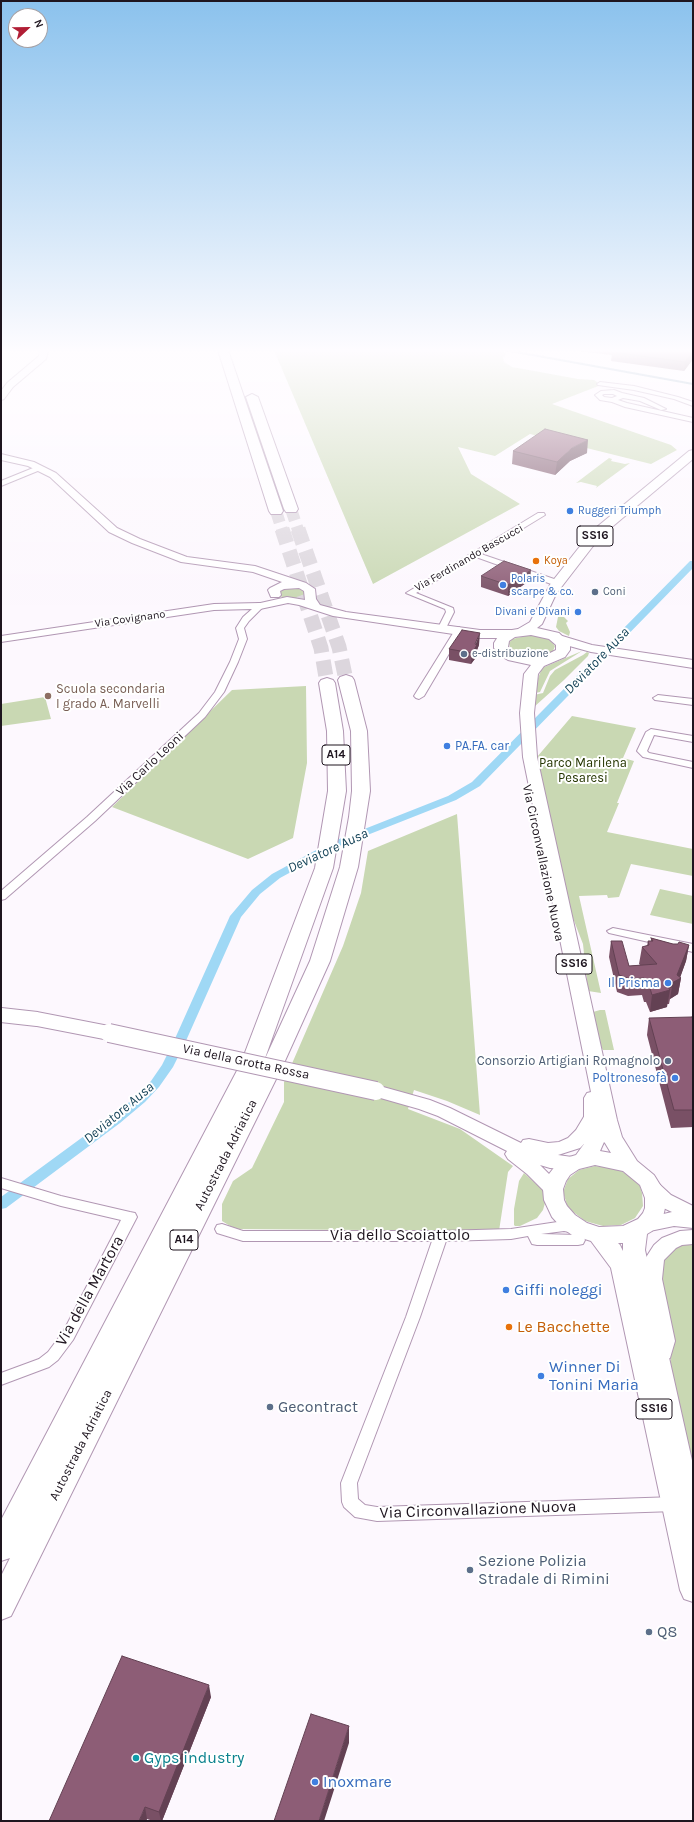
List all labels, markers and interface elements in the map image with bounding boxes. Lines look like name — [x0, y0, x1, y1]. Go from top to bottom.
north arrow — [8, 8, 48, 48]
text: N — [31, 18, 46, 30]
place label: Ruggeri Triumph — [578, 504, 661, 518]
marker: Ruggeri Triumph — [565, 506, 575, 516]
street label: Via Ferdinando Bascucci — [412, 522, 526, 594]
road number: SS16 — [577, 526, 613, 546]
place label: Koya — [544, 554, 568, 568]
marker: Koya — [531, 556, 541, 566]
place label: Polaris scarpe & co. — [511, 572, 574, 598]
marker: Polaris scarpe & co. — [498, 580, 508, 590]
place label: Coni — [603, 585, 626, 599]
marker: Coni — [590, 587, 600, 597]
place label: Divani e Divani — [495, 605, 570, 619]
marker: Divani e Divani — [573, 607, 583, 617]
street label: Via Covignano — [94, 608, 166, 630]
water label: Deviatore Ausa — [561, 624, 633, 698]
place label: e-distribuzione — [472, 647, 548, 661]
marker: e-distribuzione — [459, 649, 469, 659]
place label: Scuola secondaria I grado A. Marvelli — [56, 681, 165, 712]
marker: Scuola secondaria I grado A. Marvelli — [43, 691, 53, 701]
street label: Via Carlo Leoni — [113, 729, 187, 799]
place label: PA.FA. car — [455, 738, 509, 754]
marker: PA.FA. car — [442, 741, 452, 751]
road number: A14 — [322, 745, 350, 765]
park label: Parco Marilena Pesaresi — [539, 755, 627, 786]
street label: Via Circonvallazione Nuova — [519, 783, 567, 943]
water label: Deviatore Ausa — [285, 825, 371, 877]
road number: SS16 — [556, 954, 592, 974]
place label: Il Prisma — [608, 975, 660, 991]
marker: Il Prisma — [663, 978, 673, 988]
street label: Via della Grotta Rossa — [181, 1041, 311, 1083]
place label: Consorzio Artigiani Romagnolo — [477, 1053, 660, 1069]
marker: Consorzio Artigiani Romagnolo — [663, 1056, 673, 1066]
place label: Poltronesofà — [592, 1070, 667, 1086]
marker: Poltronesofà — [670, 1073, 680, 1083]
water label: Deviatore Ausa — [81, 1079, 157, 1147]
street label: Autostrada Adriatica — [191, 1097, 261, 1213]
street label: Via dello Scoiattolo — [330, 1225, 470, 1245]
road number: A14 — [170, 1230, 198, 1250]
street label: Via della Martora — [52, 1232, 128, 1350]
place label: Giffi noleggi — [514, 1280, 603, 1300]
marker: Giffi noleggi — [501, 1285, 511, 1295]
place label: Le Bacchette — [517, 1317, 610, 1337]
marker: Le Bacchette — [504, 1322, 514, 1332]
place label: Winner Di Tonini Maria — [549, 1357, 639, 1395]
marker: Winner Di Tonini Maria — [536, 1371, 546, 1381]
street label: Autostrada Adriatica — [46, 1387, 116, 1503]
place label: Gecontract — [278, 1397, 358, 1417]
road number: SS16 — [636, 1399, 672, 1419]
marker: Gecontract — [265, 1402, 275, 1412]
street label: Via Circonvallazione Nuova — [379, 1497, 577, 1523]
place label: Sezione Polizia Stradale di Rimini — [478, 1551, 610, 1589]
marker: Sezione Polizia Stradale di Rimini — [465, 1565, 475, 1575]
place label: Q8 — [657, 1622, 677, 1642]
marker: Q8 — [644, 1627, 654, 1637]
place label: Gyps industry — [144, 1748, 245, 1768]
marker: Gyps industry — [131, 1753, 141, 1763]
place label: Inoxmare — [323, 1772, 392, 1792]
marker: Inoxmare — [310, 1777, 320, 1787]

